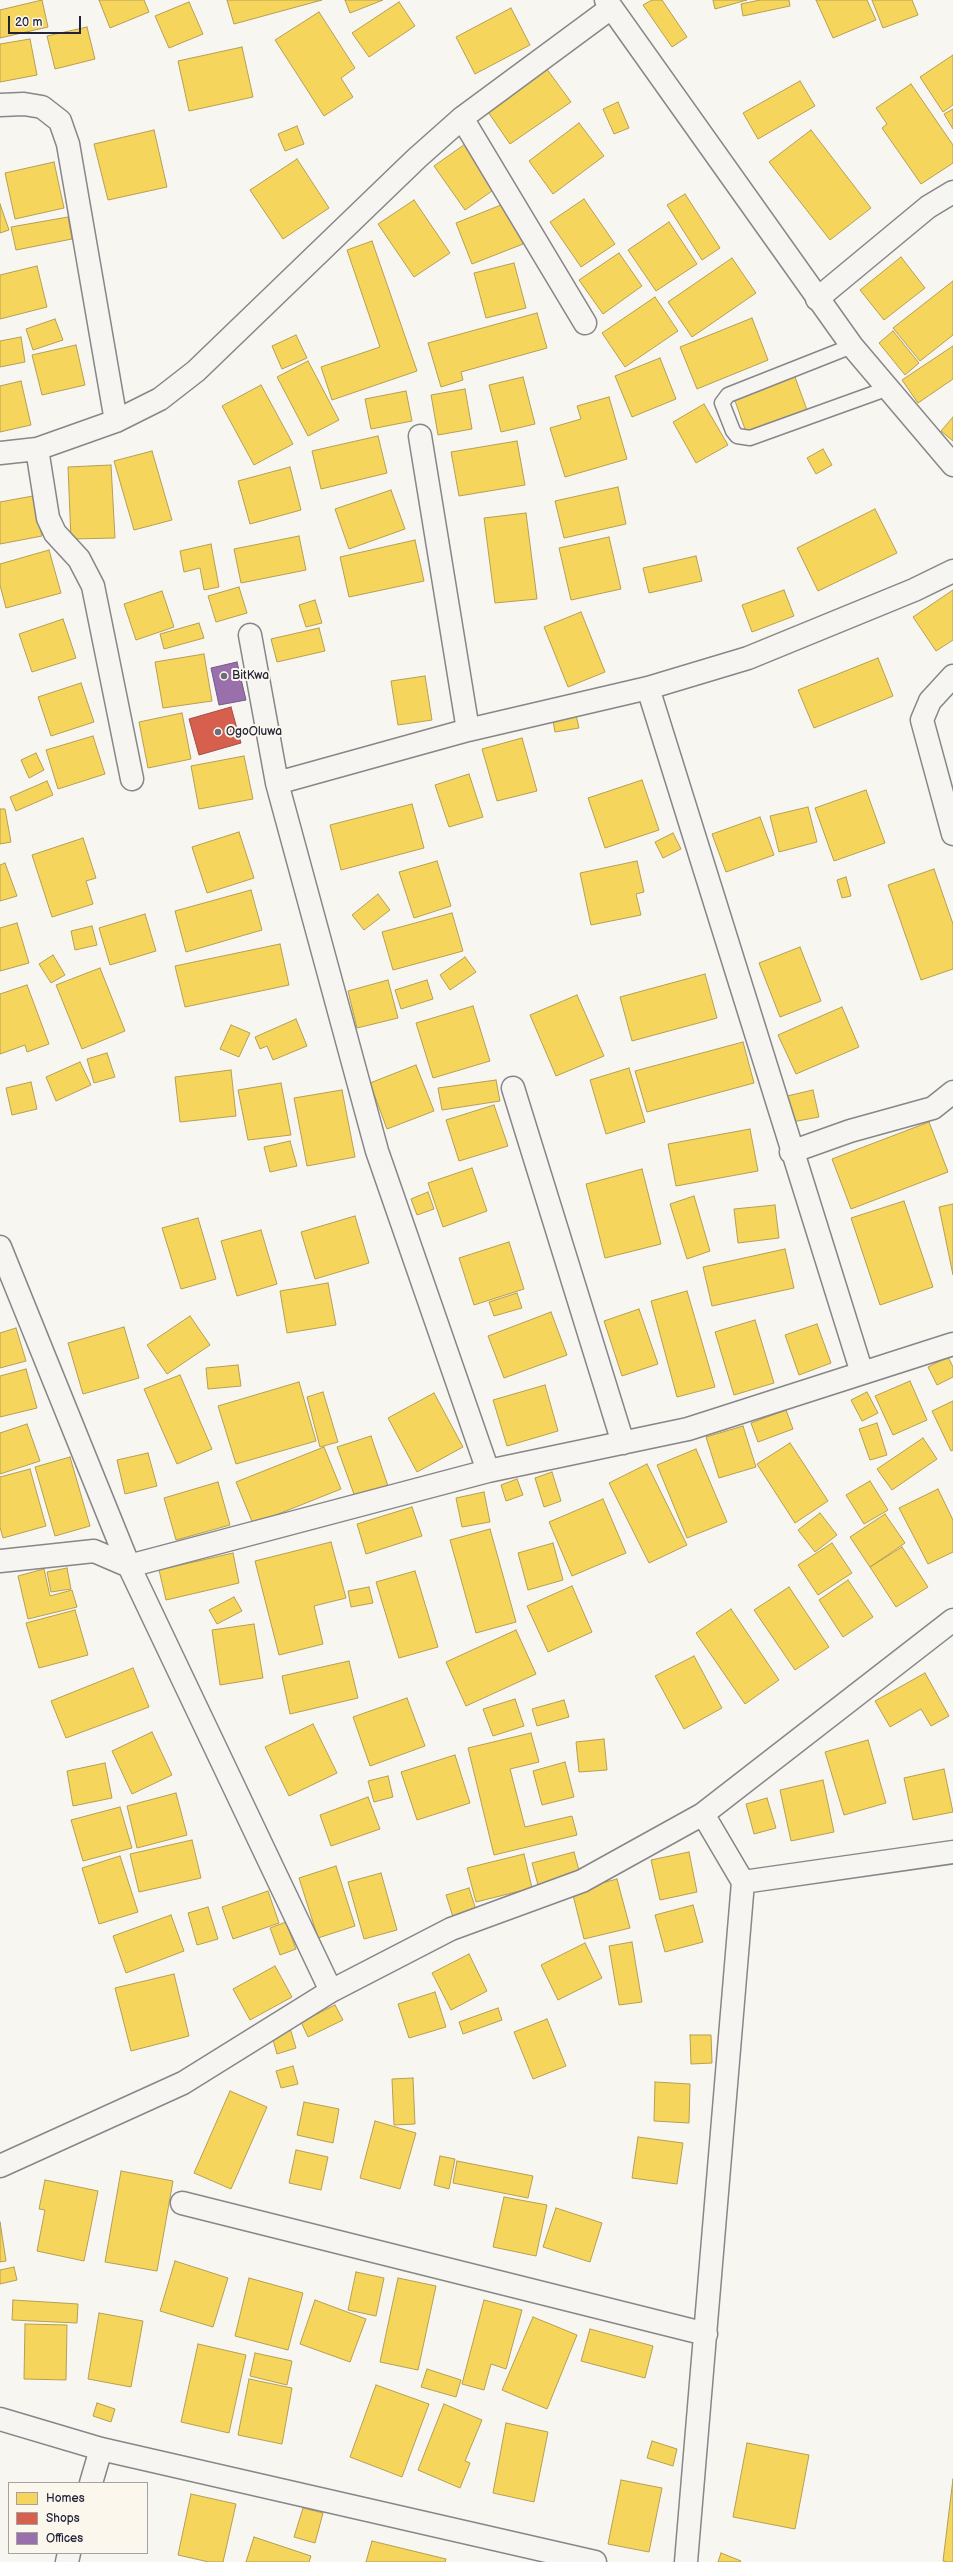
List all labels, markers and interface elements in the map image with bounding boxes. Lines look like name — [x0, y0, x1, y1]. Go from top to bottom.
scale bar — [10, 8, 83, 34]
text: 20 m — [15, 15, 42, 30]
place label: BitKwa — [232, 669, 269, 683]
marker: BitKwa — [219, 671, 229, 681]
place label: OgoOluwa — [226, 725, 282, 739]
marker: OgoOluwa — [213, 727, 223, 737]
legend — [8, 2482, 148, 2554]
text: Homes — [46, 2491, 85, 2506]
text: Shops — [46, 2511, 80, 2526]
text: Offices — [46, 2531, 83, 2546]

